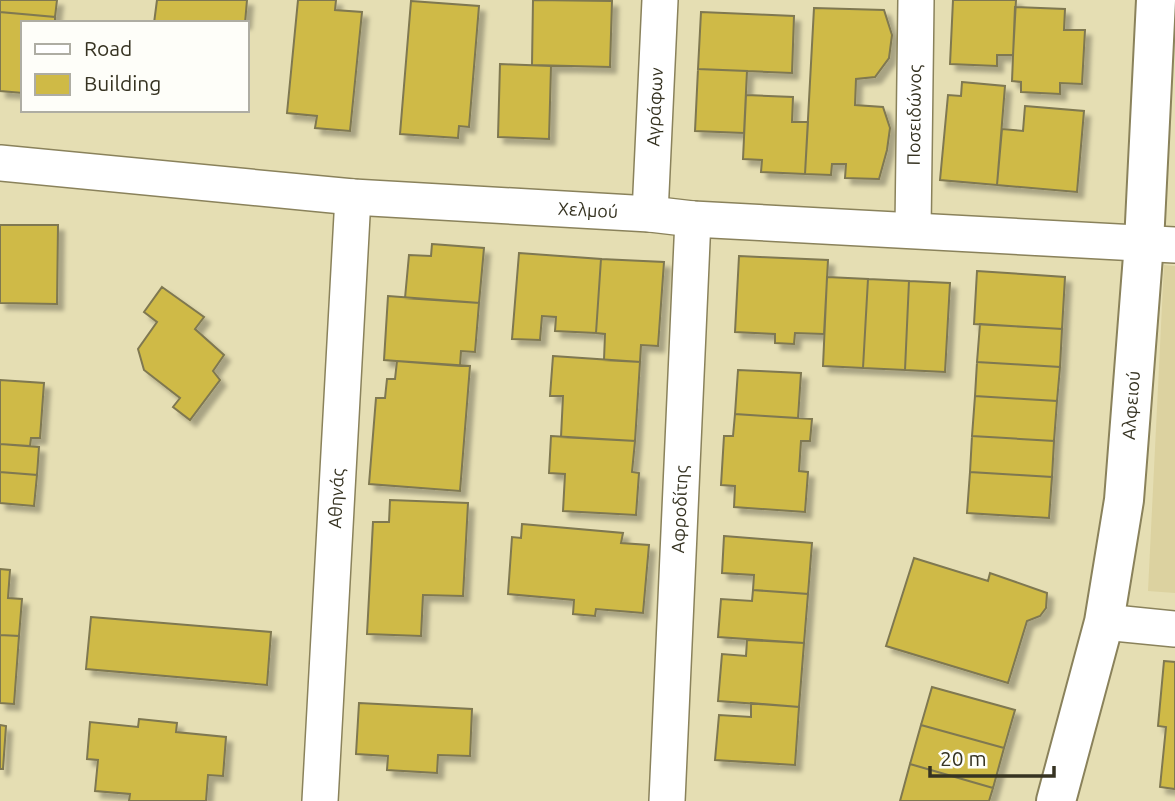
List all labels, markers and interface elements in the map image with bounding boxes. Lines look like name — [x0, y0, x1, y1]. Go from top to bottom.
legend — [21, 21, 248, 112]
text: Road — [84, 36, 132, 60]
street label: Ποσειδώνος — [903, 65, 925, 165]
street label: Αγράφων — [642, 67, 666, 147]
text: Building — [84, 71, 161, 95]
street label: Χελμού — [557, 198, 619, 221]
street label: Αλφειού — [1118, 370, 1143, 440]
street label: Αφροδίτης — [667, 465, 692, 554]
street label: Αθηνάς — [324, 468, 348, 529]
scale bar — [930, 734, 1054, 778]
text: 20 m — [940, 746, 987, 770]

